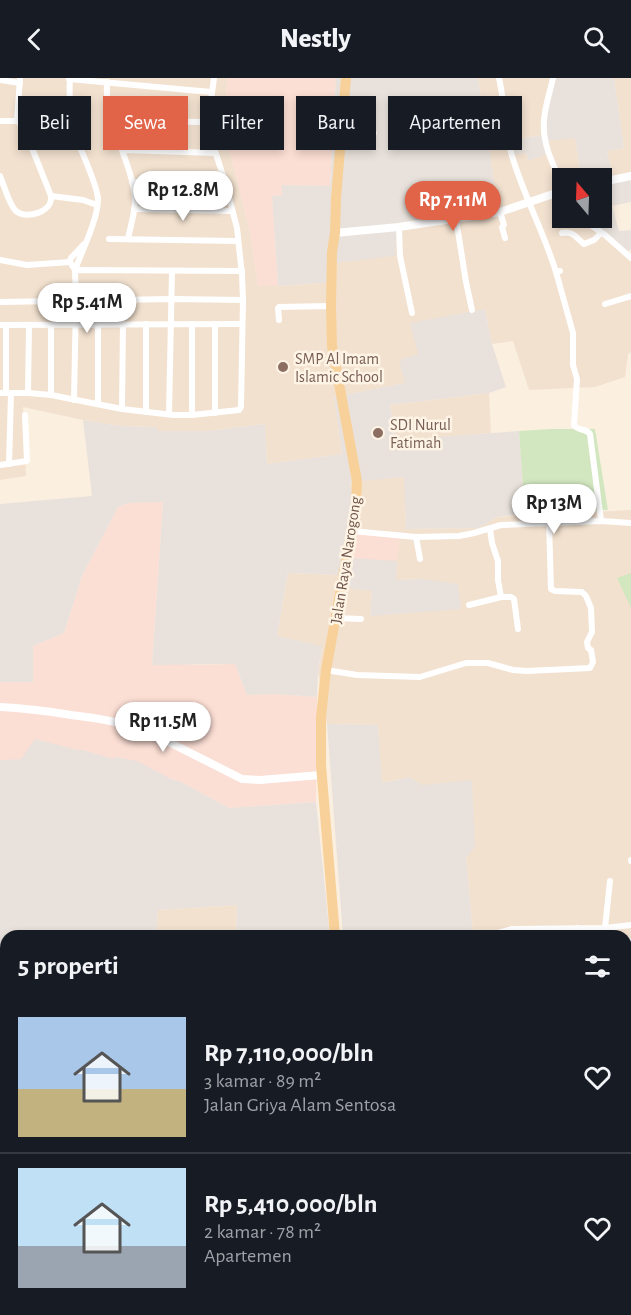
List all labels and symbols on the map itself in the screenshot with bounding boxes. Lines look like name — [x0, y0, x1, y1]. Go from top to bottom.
north arrow — [552, 168, 612, 228]
pin: Rp 12.8M — [121, 171, 245, 222]
pin: Rp 7.11M — [391, 181, 515, 232]
pin: Rp 5.41M — [25, 283, 149, 334]
place label: SMP Al Imam Islamic School — [295, 351, 383, 385]
marker: SMP Al Imam Islamic School — [276, 360, 290, 374]
place label: SDI Nurul Fatimah — [390, 417, 451, 451]
marker: SDI Nurul Fatimah — [371, 426, 385, 440]
pin: Rp 13M — [505, 484, 603, 535]
street label: Jalan Raya Narogong — [328, 495, 365, 625]
pin: Rp 11.5M — [101, 702, 225, 753]

